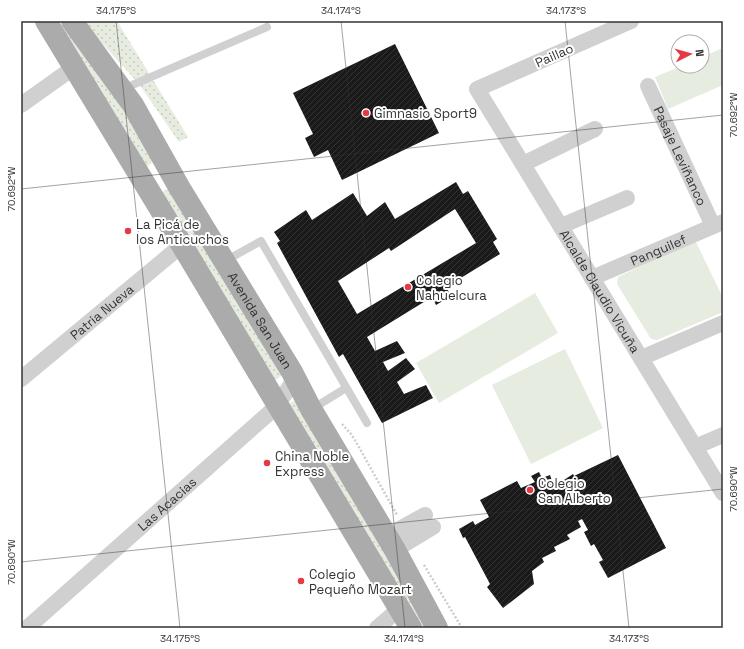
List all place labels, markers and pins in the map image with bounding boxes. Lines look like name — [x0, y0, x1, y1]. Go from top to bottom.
place label: Gimnasio Sport9 — [374, 105, 477, 122]
marker: Gimnasio Sport9 — [361, 108, 371, 118]
place label: La Picá de los Anticuchos — [136, 216, 229, 248]
marker: La Picá de los Anticuchos — [123, 226, 133, 236]
place label: Colegio Nahuelcura — [416, 272, 487, 304]
marker: Colegio Nahuelcura — [403, 282, 413, 292]
place label: China Noble Express — [275, 448, 349, 480]
marker: China Noble Express — [262, 458, 272, 468]
place label: Colegio San Alberto — [538, 475, 611, 507]
marker: Colegio San Alberto — [525, 485, 535, 495]
place label: Colegio Pequeño Mozart — [309, 566, 412, 598]
marker: Colegio Pequeño Mozart — [296, 576, 306, 586]

